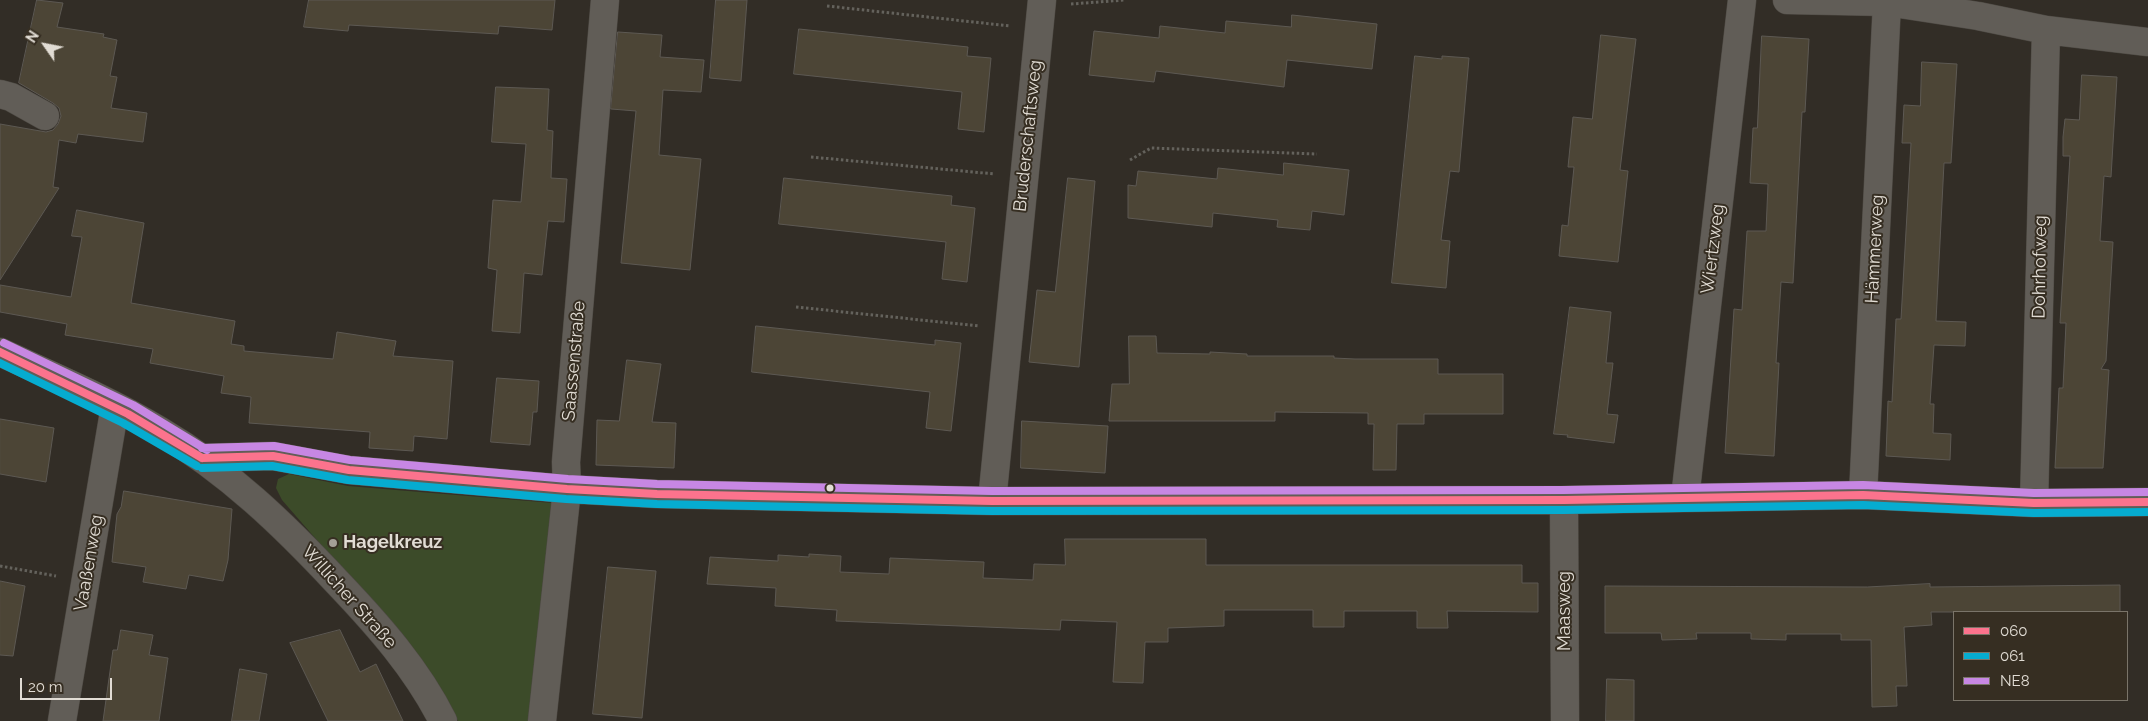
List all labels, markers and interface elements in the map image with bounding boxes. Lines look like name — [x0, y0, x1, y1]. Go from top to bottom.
north arrow — [20, 20, 70, 70]
text: N — [23, 28, 42, 46]
street label: Bruderschaftsweg — [1009, 59, 1047, 213]
street label: Hämmerweg — [1861, 194, 1889, 304]
street label: Wiertzweg — [1697, 203, 1729, 295]
street label: Dohrhofweg — [2028, 215, 2052, 319]
street label: Saassenstraße — [558, 300, 590, 422]
unlabelled marker — [825, 483, 835, 493]
street label: Vaaßenweg — [70, 513, 108, 613]
place label: Hagelkreuz — [343, 532, 442, 554]
marker: Hagelkreuz — [327, 537, 339, 549]
street label: Willicher Straße — [297, 541, 401, 653]
street label: Maasweg — [1554, 571, 1576, 651]
legend — [1953, 611, 2128, 701]
text: 060 — [2000, 622, 2027, 640]
text: 061 — [2000, 647, 2025, 665]
scale bar — [22, 668, 115, 700]
text: NE8 — [2000, 672, 2030, 690]
text: 20 m — [28, 678, 63, 696]

